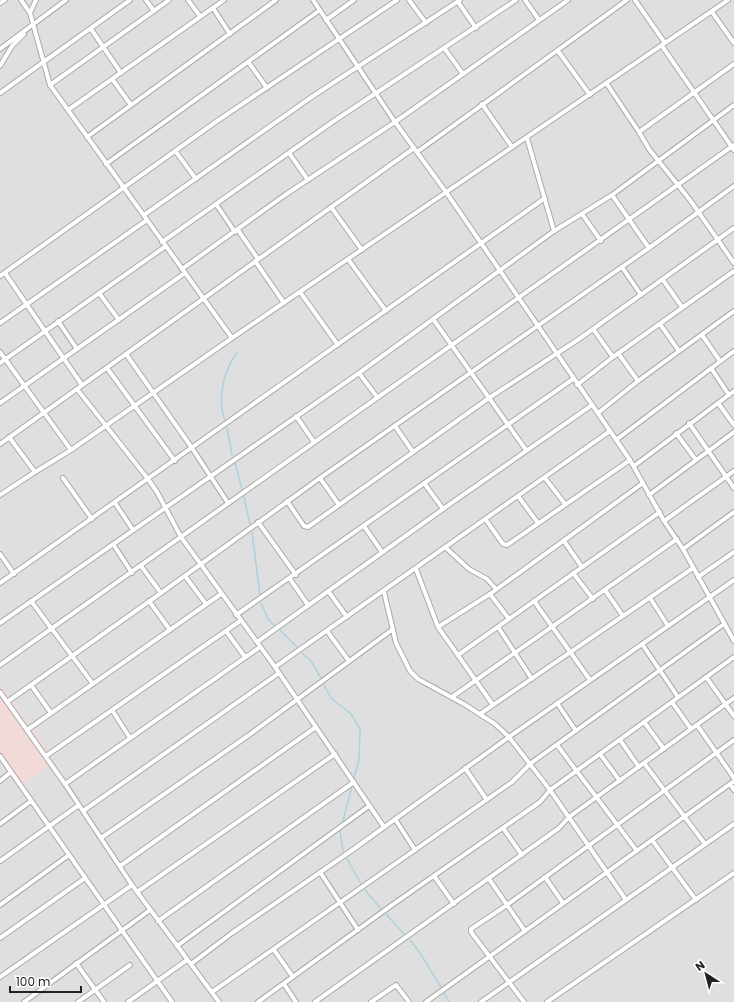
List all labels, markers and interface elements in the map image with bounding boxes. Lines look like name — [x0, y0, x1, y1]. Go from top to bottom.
north arrow — [686, 954, 726, 994]
text: N — [692, 957, 708, 975]
scale bar — [10, 968, 81, 994]
text: 100 m — [16, 973, 50, 990]

